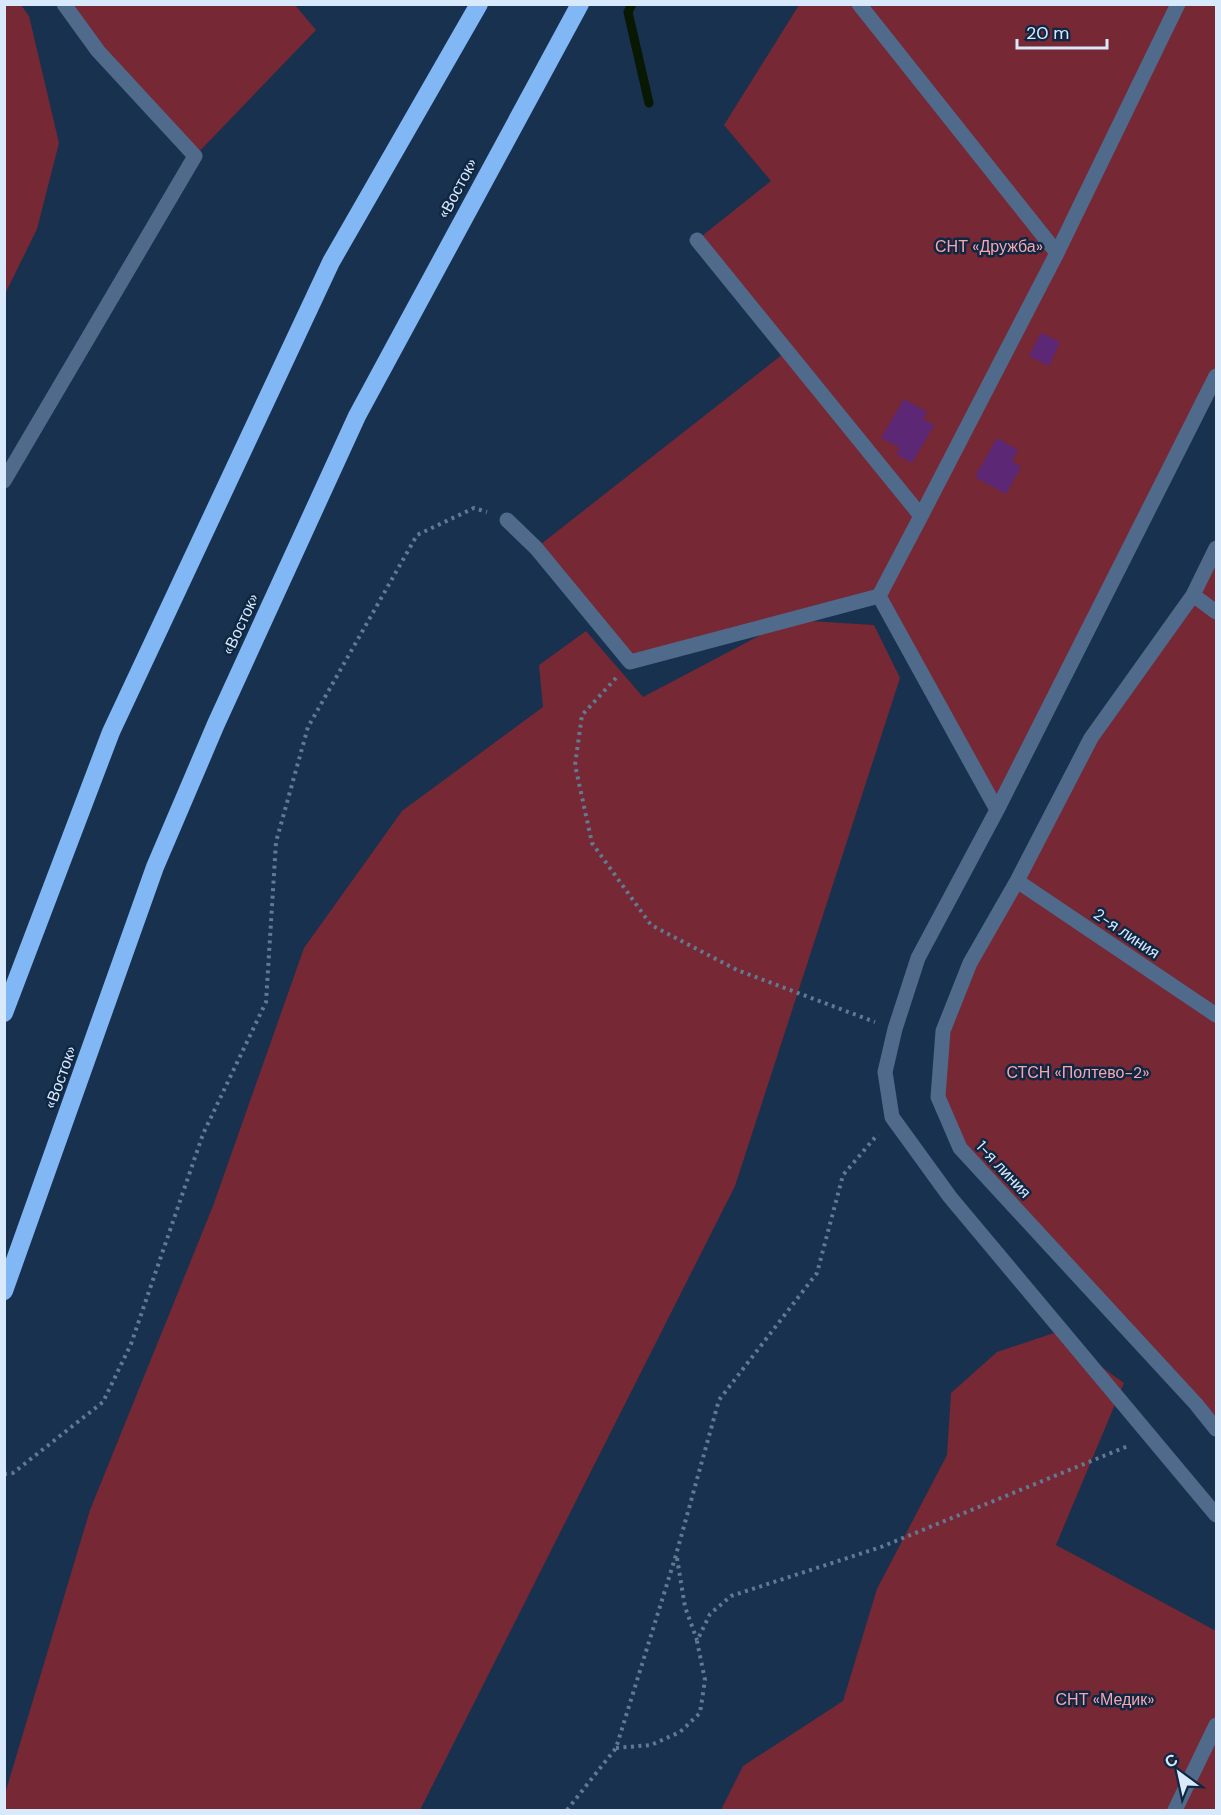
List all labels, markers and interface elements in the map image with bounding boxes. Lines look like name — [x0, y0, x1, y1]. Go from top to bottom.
scale bar — [1017, 12, 1107, 50]
text: 20 m — [1026, 21, 1069, 45]
street label: «Восток» — [433, 155, 482, 222]
park label: СНТ «Дружба» — [935, 236, 1043, 257]
street label: «Восток» — [217, 590, 264, 658]
street label: 2-я линия — [1090, 904, 1164, 963]
street label: «Восток» — [39, 1043, 81, 1111]
park label: СТСН «Полтево-2» — [1006, 1062, 1150, 1083]
street label: 1-я линия — [972, 1136, 1036, 1203]
park label: СНТ «Медик» — [1056, 1689, 1154, 1710]
north arrow — [1149, 1743, 1209, 1803]
text: С — [1161, 1749, 1182, 1773]

